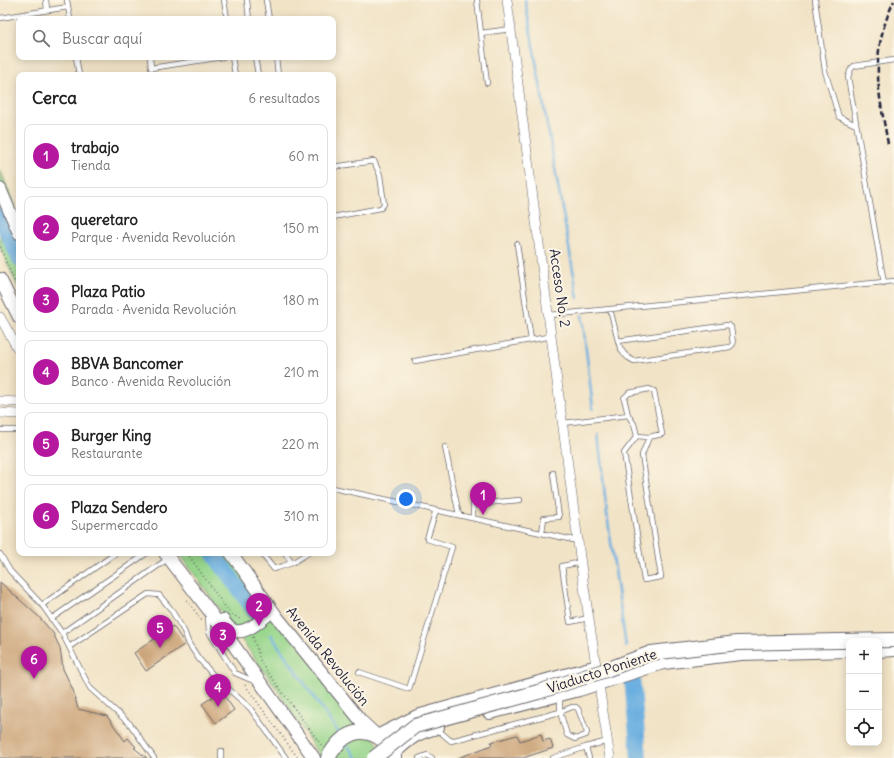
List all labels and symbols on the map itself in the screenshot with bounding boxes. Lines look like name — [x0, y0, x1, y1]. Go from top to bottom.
street label: Acceso No. 2 — [546, 247, 574, 329]
pin: 1 — [470, 482, 496, 515]
your location — [396, 489, 416, 509]
pin: 2 — [246, 593, 272, 626]
street label: Avenida Revolución — [283, 603, 373, 709]
pin: 5 — [147, 615, 173, 648]
pin: 3 — [210, 622, 236, 655]
street label: Viaducto Poniente — [545, 645, 659, 697]
pin: 6 — [21, 646, 47, 679]
pin: 4 — [205, 674, 231, 707]

